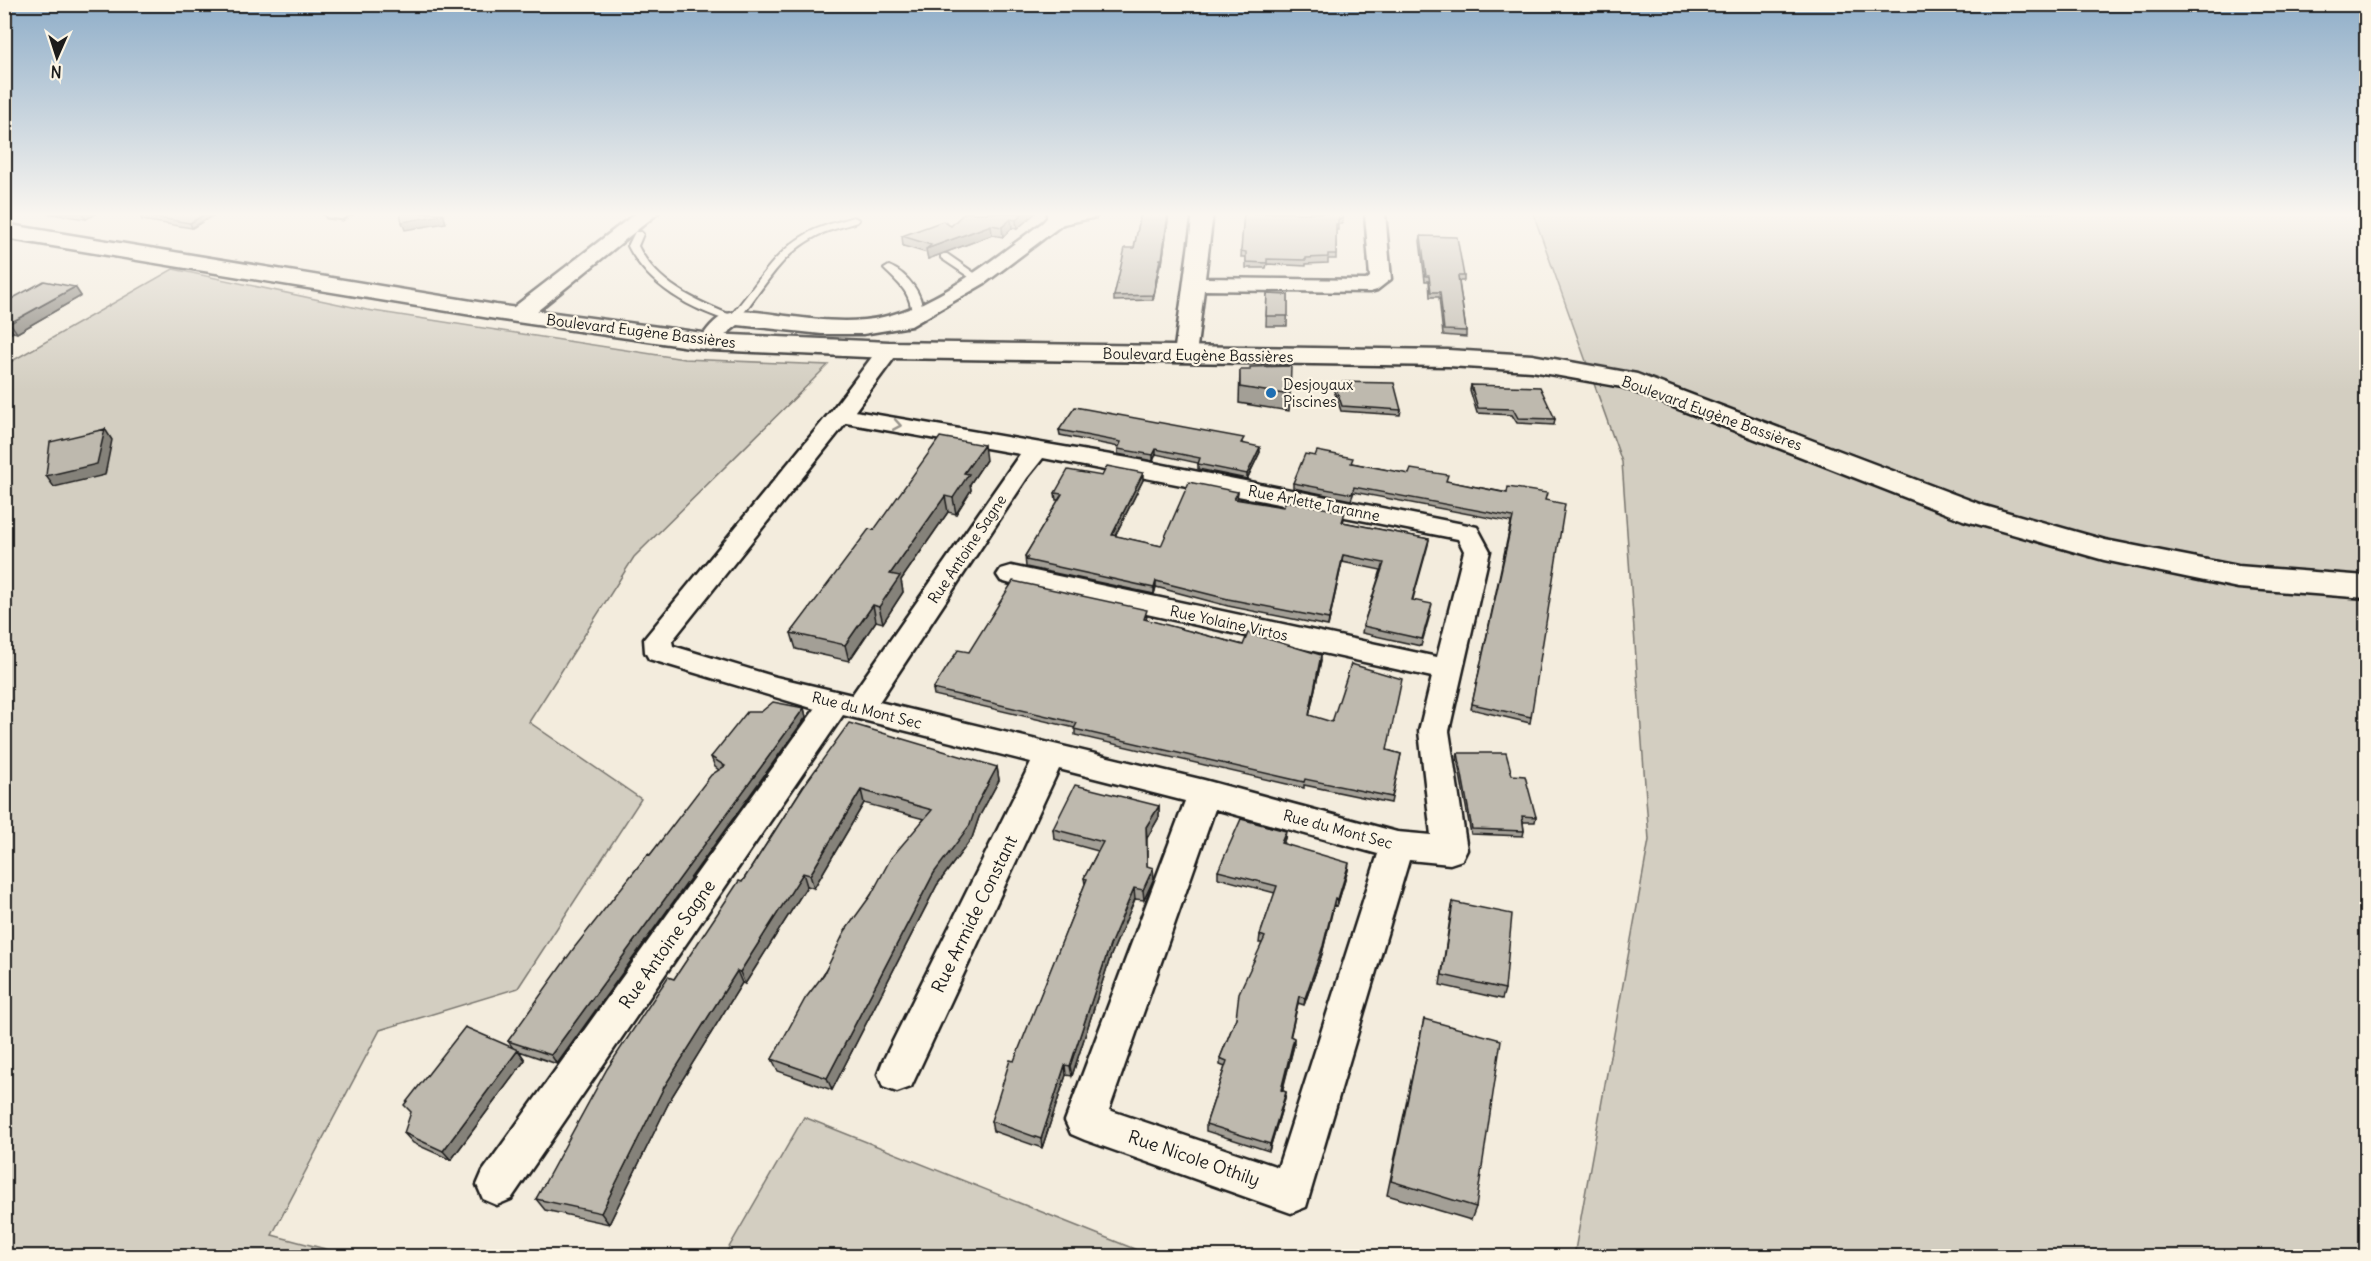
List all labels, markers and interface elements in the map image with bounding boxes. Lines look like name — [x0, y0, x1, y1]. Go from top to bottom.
north arrow — [27, 27, 87, 87]
text: N — [50, 62, 62, 82]
street label: Boulevard Eugène Bassières — [545, 310, 737, 352]
street label: Boulevard Eugène Bassières — [1103, 344, 1294, 366]
street label: Boulevard Eugène Bassières — [1619, 371, 1805, 455]
place label: Desjoyaux Piscines — [1283, 375, 1354, 411]
marker: Desjoyaux Piscines — [1264, 386, 1278, 400]
one-way arrow — [893, 419, 902, 431]
street label: Rue Arlette Taranne — [1246, 481, 1382, 525]
street label: Rue Antoine Sagne — [924, 491, 1010, 607]
street label: Rue Yolaine Virtos — [1168, 601, 1290, 645]
street label: Rue du Mont Sec — [810, 687, 924, 733]
street label: Rue du Mont Sec — [1281, 805, 1395, 853]
street label: Rue Armide Constant — [926, 832, 1022, 996]
street label: Rue Antoine Sagne — [614, 875, 720, 1013]
street label: Rue Nicole Othily — [1125, 1125, 1263, 1191]

